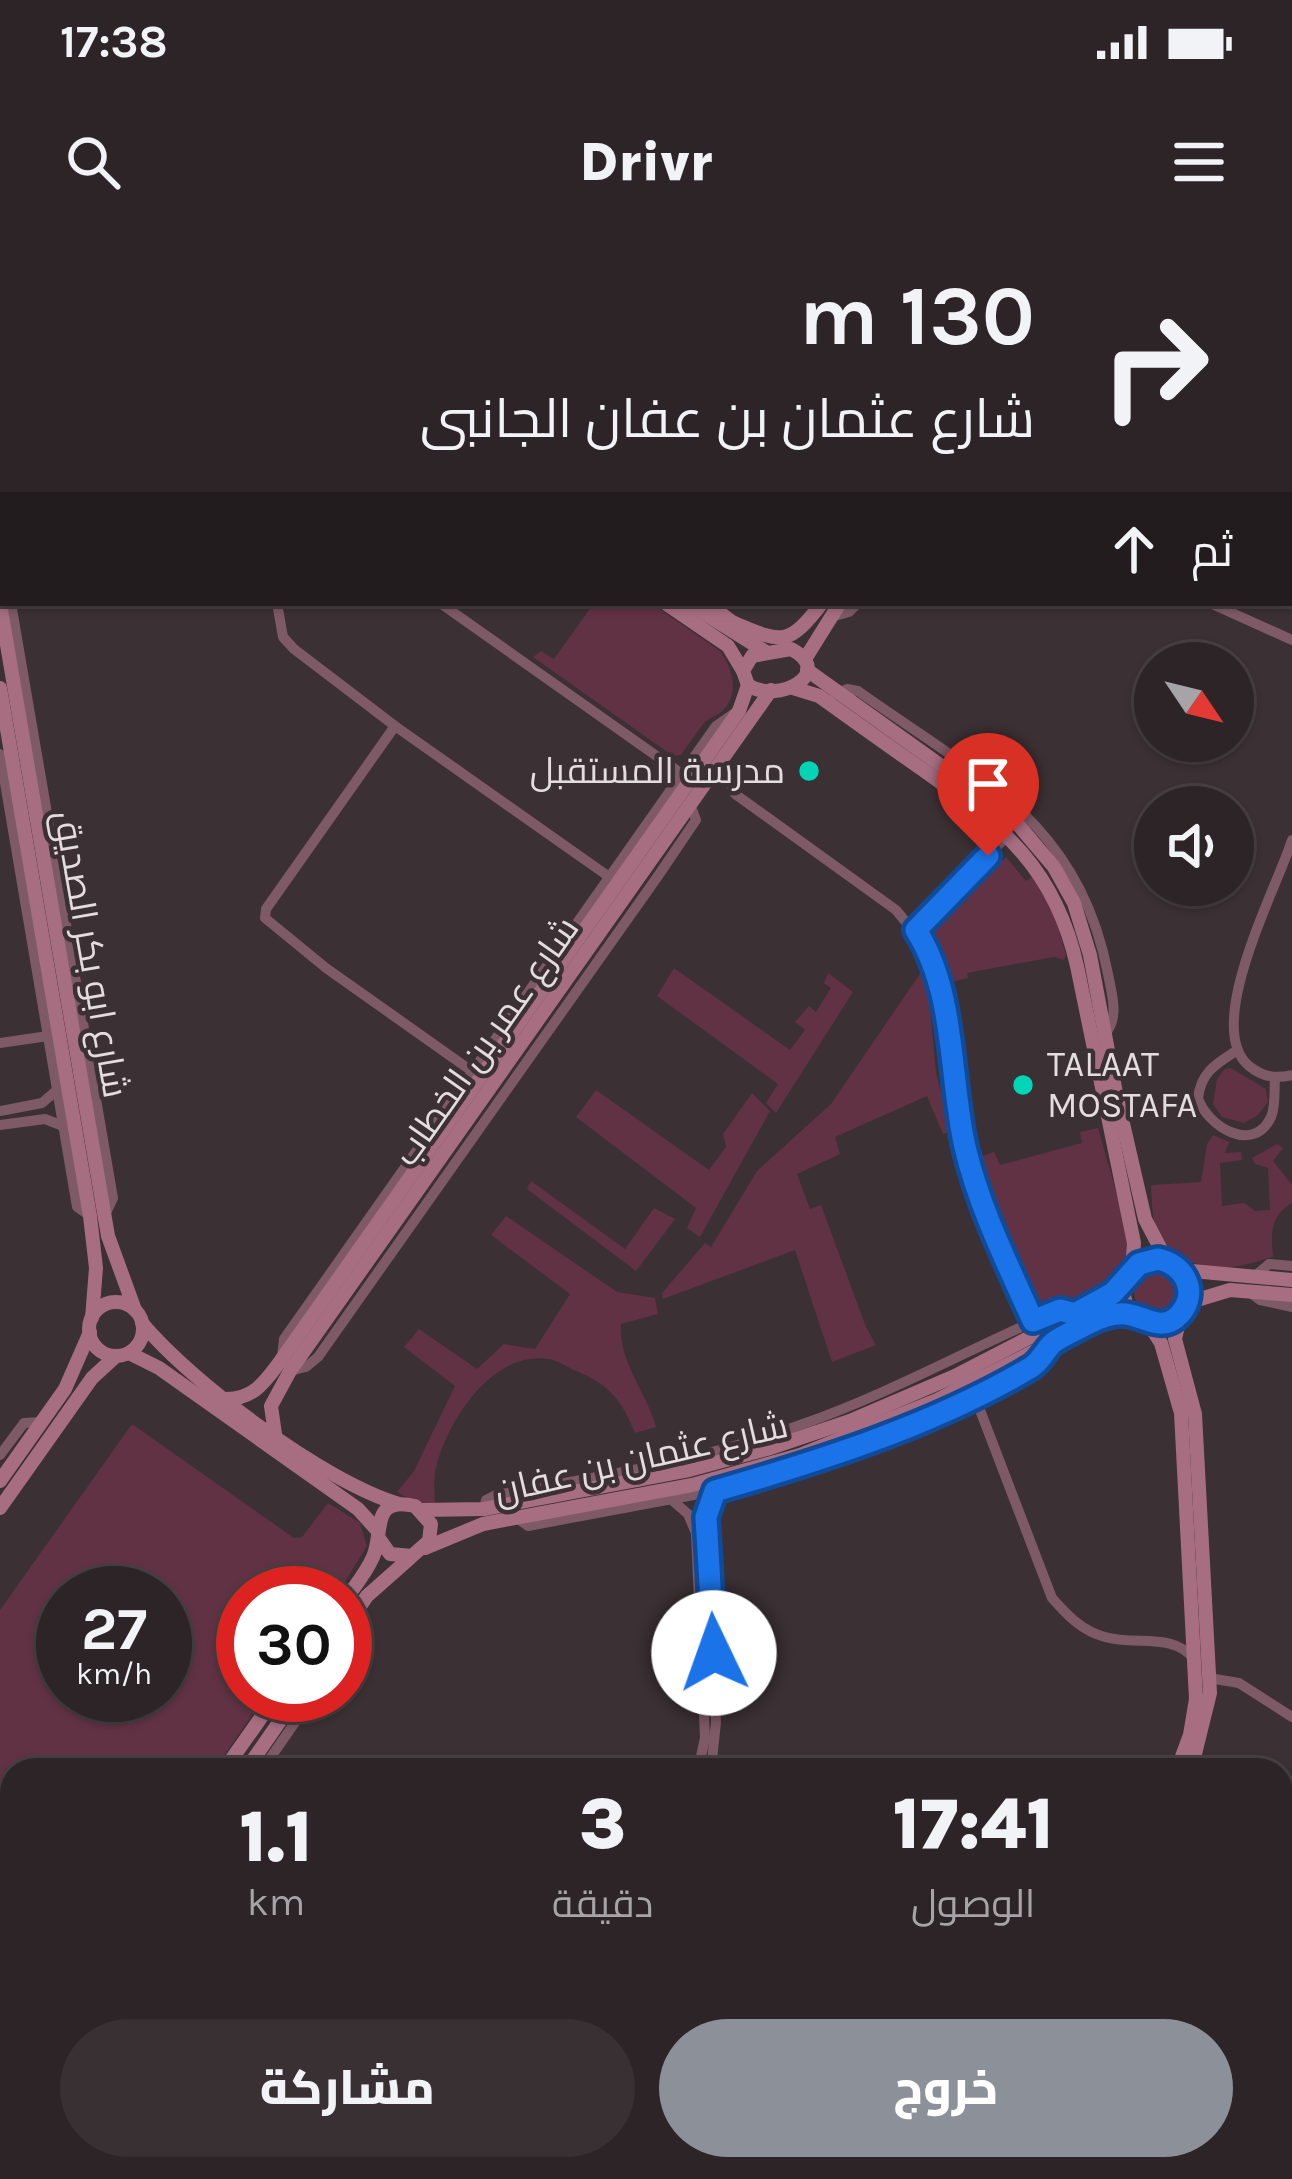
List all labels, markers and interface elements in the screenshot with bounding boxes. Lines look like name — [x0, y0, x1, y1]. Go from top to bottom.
text: 17:38 — [60, 16, 168, 68]
icon: search — [60, 129, 126, 195]
icon: menu — [1166, 129, 1232, 195]
text: Drivr — [580, 130, 712, 194]
text: 130 m — [799, 267, 1035, 365]
icon: right — [1077, 288, 1233, 444]
text: شارع عثمان بن عفان الجانبى — [420, 387, 1035, 451]
icon: ahead — [1101, 516, 1167, 582]
text: ثم — [1191, 525, 1233, 577]
north arrow — [1134, 642, 1254, 762]
map controls — [1134, 642, 1254, 906]
pin — [937, 733, 1039, 856]
place label: مدرسة المستقبل — [530, 750, 785, 792]
icon: arrive — [955, 751, 1021, 817]
marker: مدرسة المستقبل — [796, 758, 822, 784]
button: sound — [1134, 786, 1254, 906]
street label: شارع ابو بكر الصديق — [42, 807, 137, 1101]
street label: شارع عمر بن الخطاب — [385, 909, 590, 1175]
place label: TALAAT MOSTAFA — [1047, 1043, 1197, 1126]
marker: TALAAT MOSTAFA — [1010, 1072, 1036, 1098]
street label: شارع عثمان بن عفان — [490, 1404, 792, 1515]
speed limit sign: 30 — [216, 1566, 372, 1722]
position arrow — [651, 1590, 777, 1716]
text: 27 — [81, 1594, 147, 1664]
text: km/h — [76, 1656, 152, 1692]
text: 3 — [579, 1782, 626, 1866]
text: 17:41 — [893, 1782, 1054, 1866]
text: 1.1 — [239, 1795, 313, 1879]
text: km — [247, 1879, 305, 1925]
text: دقيقة — [552, 1881, 653, 1927]
text: الوصول — [911, 1881, 1035, 1927]
button: مشاركة — [60, 2019, 635, 2157]
button: خروج — [659, 2019, 1233, 2157]

